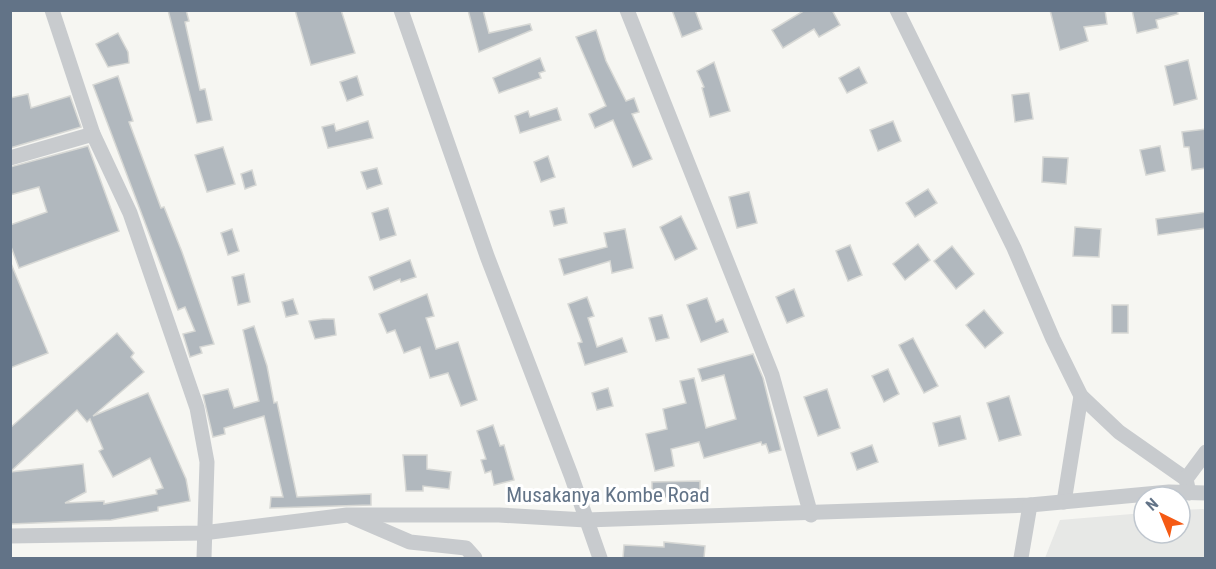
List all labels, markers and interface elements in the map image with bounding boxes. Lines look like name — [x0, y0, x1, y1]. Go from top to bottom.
street label: Musakanya Kombe Road — [506, 483, 710, 507]
north arrow — [1132, 485, 1192, 545]
text: N — [1142, 494, 1162, 515]

